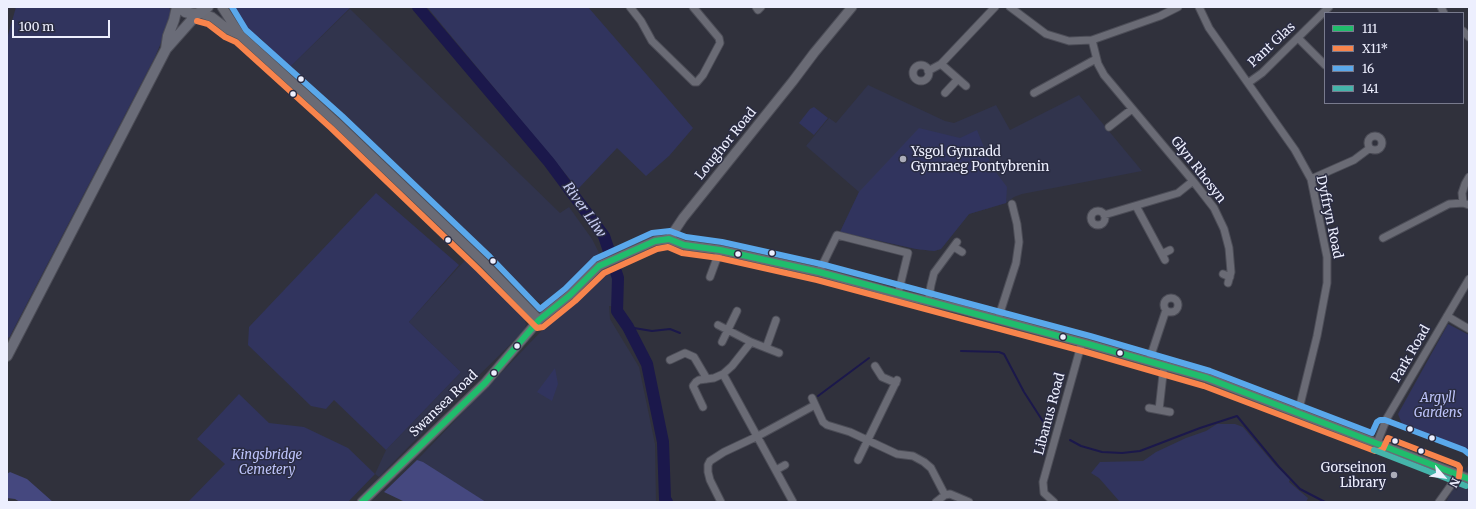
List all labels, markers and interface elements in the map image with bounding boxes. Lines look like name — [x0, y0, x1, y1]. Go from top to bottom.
scale bar — [14, 12, 112, 38]
legend — [1324, 12, 1464, 104]
text: 100 m — [19, 19, 54, 34]
street label: Pant Glas — [1245, 19, 1299, 71]
text: 111 — [1362, 21, 1378, 36]
text: X11* — [1362, 41, 1388, 56]
text: 16 — [1362, 61, 1374, 76]
unlabelled marker — [296, 74, 306, 84]
text: 141 — [1362, 81, 1379, 96]
unlabelled marker — [288, 89, 298, 99]
street label: Loughor Road — [692, 105, 760, 183]
street label: Glyn Rhosyn — [1167, 134, 1229, 206]
place label: Ysgol Gynradd Gymraeg Pontybrenin — [911, 144, 1049, 175]
marker: Ysgol Gynradd Gymraeg Pontybrenin — [898, 154, 908, 164]
street label: Dyffryn Road — [1313, 174, 1345, 260]
water label: River Lliw — [559, 179, 609, 241]
unlabelled marker — [443, 235, 453, 245]
unlabelled marker — [767, 248, 777, 258]
unlabelled marker — [733, 249, 743, 259]
unlabelled marker — [488, 256, 498, 266]
street label: Park Road — [1388, 323, 1434, 385]
unlabelled marker — [1058, 332, 1068, 342]
unlabelled marker — [512, 341, 522, 351]
unlabelled marker — [1115, 348, 1125, 358]
street label: Swansea Road — [407, 368, 481, 440]
unlabelled marker — [489, 368, 499, 378]
street label: Libanus Road — [1032, 371, 1068, 457]
park label: Argyll Gardens — [1414, 390, 1462, 421]
unlabelled marker — [1405, 424, 1415, 434]
unlabelled marker — [1427, 433, 1437, 443]
unlabelled marker — [1390, 436, 1400, 446]
unlabelled marker — [1416, 446, 1426, 456]
park label: Kingsbridge Cemetery — [232, 447, 302, 478]
north arrow — [1424, 457, 1464, 497]
place label: Gorseinon Library — [1321, 460, 1386, 491]
marker: Gorseinon Library — [1389, 470, 1399, 480]
text: N — [1446, 475, 1463, 490]

